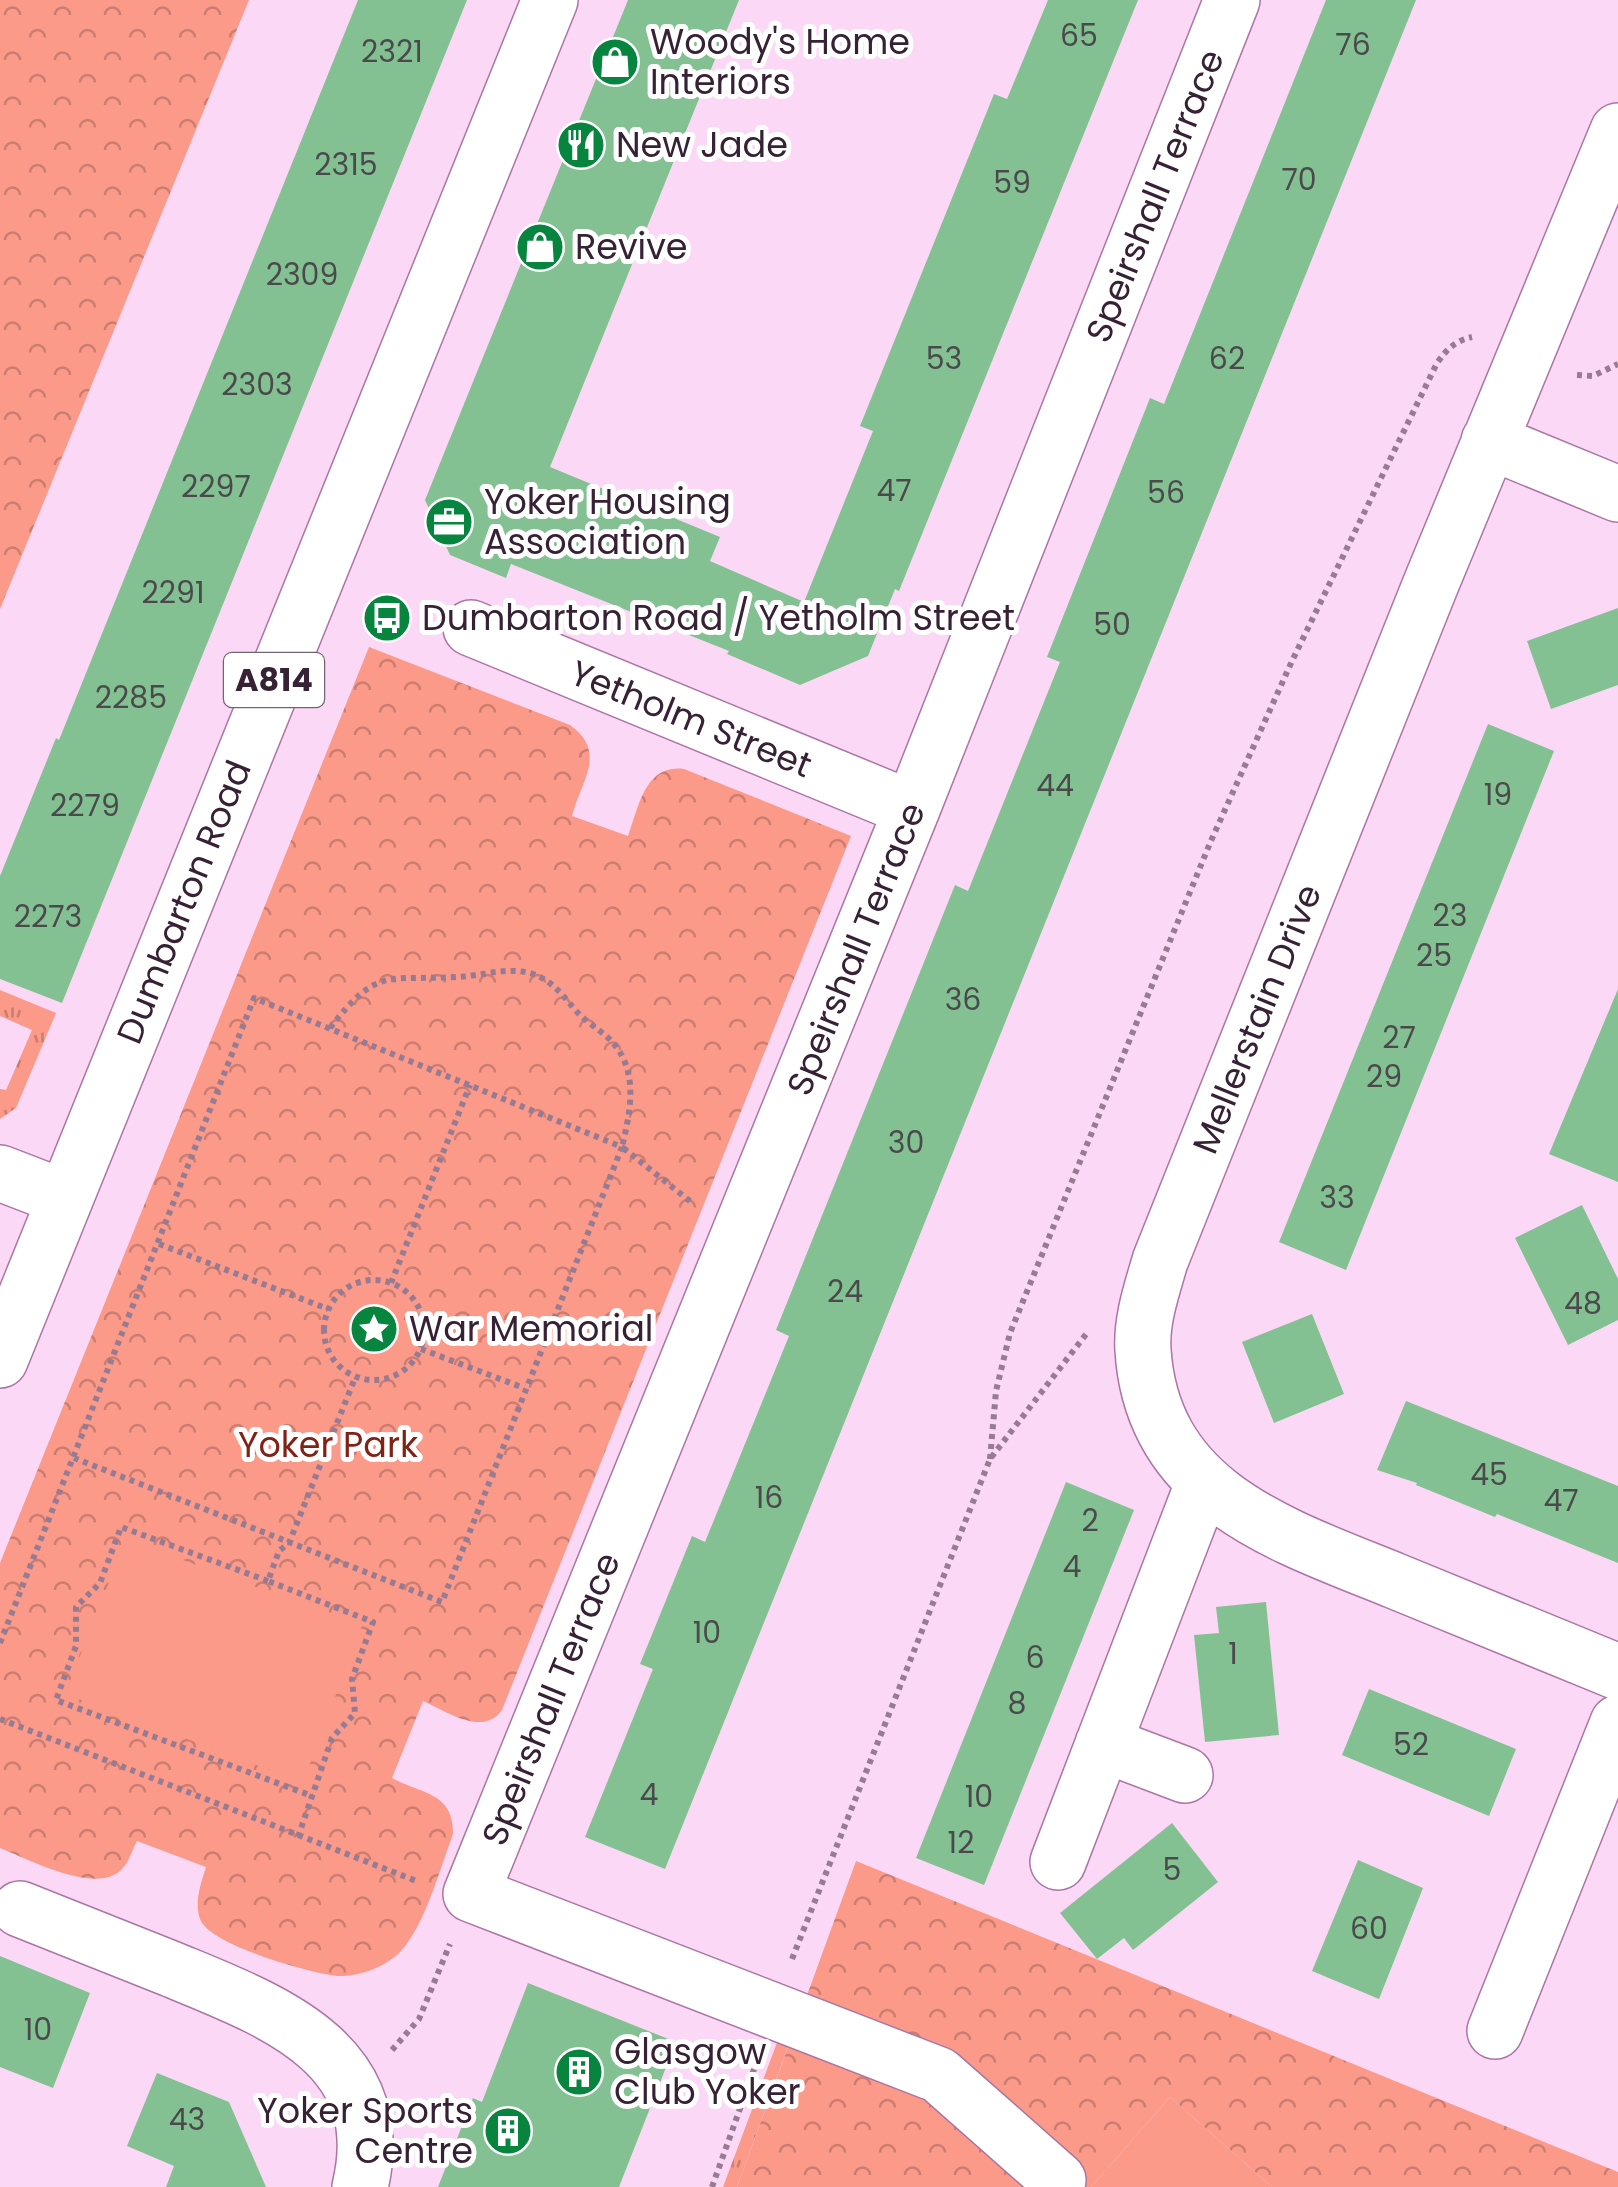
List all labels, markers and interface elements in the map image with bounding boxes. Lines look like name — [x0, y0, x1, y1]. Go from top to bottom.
house number: 65 — [1060, 14, 1098, 57]
place label: Woody's Home Interiors — [650, 17, 910, 106]
house number: 76 — [1335, 23, 1371, 66]
house number: 2321 — [361, 30, 423, 73]
shop icon: Woody's Home Interiors — [589, 36, 641, 88]
street label: Speirshall Terrace — [1073, 42, 1236, 350]
restaurant icon: New Jade — [555, 119, 607, 171]
place label: New Jade — [616, 120, 788, 169]
house number: 2315 — [314, 143, 378, 186]
house number: 70 — [1281, 158, 1317, 201]
house number: 59 — [993, 161, 1031, 204]
shop icon: Revive — [514, 221, 566, 273]
place label: Revive — [575, 222, 688, 271]
house number: 2309 — [266, 253, 338, 296]
house number: 53 — [926, 337, 962, 380]
house number: 62 — [1209, 337, 1245, 380]
house number: 2303 — [221, 363, 293, 406]
house number: 2297 — [181, 465, 251, 508]
house number: 47 — [876, 469, 912, 512]
house number: 56 — [1147, 471, 1185, 514]
place label: Yoker Housing Association — [484, 477, 731, 566]
office icon: Yoker Housing Association — [423, 496, 475, 548]
house number: 2291 — [142, 571, 205, 614]
bus stop icon: Dumbarton Road / Yetholm Street — [361, 592, 413, 644]
place label: Dumbarton Road / Yetholm Street — [422, 593, 1015, 642]
house number: 50 — [1093, 603, 1131, 646]
street label: Yetholm Street — [563, 648, 819, 789]
road number: A814 — [224, 653, 324, 707]
house number: 2285 — [95, 676, 167, 719]
street label: Dumbarton Road — [104, 753, 263, 1051]
house number: 44 — [1036, 764, 1074, 807]
house number: 19 — [1484, 773, 1512, 816]
house number: 2279 — [50, 784, 120, 827]
street label: Speirshall Terrace — [774, 795, 937, 1103]
street label: Mellerstain Drive — [1180, 877, 1333, 1161]
house number: 23 — [1433, 894, 1467, 937]
house number: 2273 — [14, 895, 82, 938]
house number: 25 — [1416, 934, 1452, 977]
house number: 36 — [945, 978, 981, 1021]
house number: 27 — [1382, 1016, 1416, 1059]
house number: 29 — [1366, 1055, 1402, 1098]
house number: 30 — [888, 1121, 924, 1164]
house number: 33 — [1319, 1176, 1355, 1219]
house number: 24 — [827, 1270, 863, 1313]
house number: 48 — [1564, 1282, 1602, 1325]
place icon: War Memorial — [348, 1303, 400, 1355]
place label: War Memorial — [409, 1304, 653, 1353]
park label: Yoker Park — [238, 1420, 418, 1469]
house number: 45 — [1470, 1453, 1508, 1496]
house number: 16 — [755, 1476, 783, 1519]
house number: 47 — [1543, 1479, 1579, 1522]
house number: 2 — [1081, 1499, 1099, 1542]
street label: Speirshall Terrace — [469, 1545, 632, 1853]
house number: 4 — [1063, 1545, 1081, 1588]
house number: 10 — [693, 1611, 721, 1654]
house number: 1 — [1228, 1632, 1238, 1675]
house number: 6 — [1025, 1636, 1045, 1679]
house number: 8 — [1008, 1682, 1026, 1725]
house number: 52 — [1393, 1723, 1429, 1766]
house number: 4 — [640, 1773, 658, 1816]
house number: 10 — [965, 1775, 993, 1818]
house number: 12 — [948, 1821, 974, 1864]
house number: 5 — [1163, 1848, 1181, 1891]
house number: 60 — [1350, 1907, 1388, 1950]
house number: 10 — [24, 2008, 52, 2051]
place label: Glasgow Club Yoker — [614, 2027, 801, 2116]
building icon: Glasgow Club Yoker — [553, 2046, 605, 2098]
place label: Yoker Sports Centre — [257, 2086, 473, 2175]
house number: 43 — [169, 2098, 205, 2141]
building icon: Yoker Sports Centre — [482, 2105, 534, 2157]

